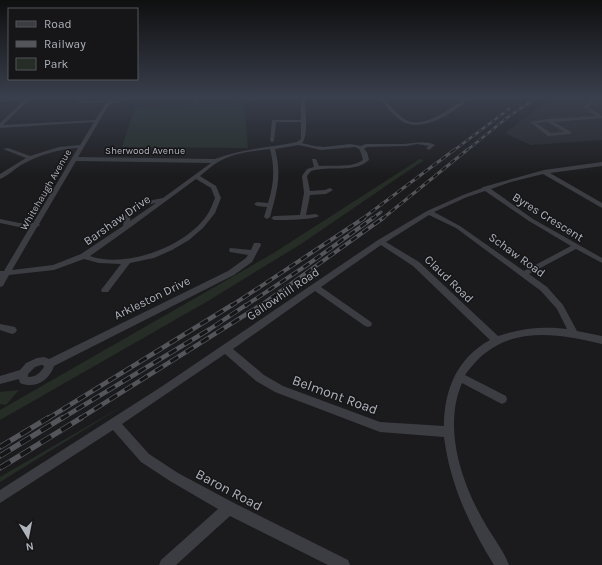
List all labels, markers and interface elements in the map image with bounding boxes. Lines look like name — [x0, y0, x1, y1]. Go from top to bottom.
legend — [8, 8, 138, 80]
text: Road — [44, 17, 72, 31]
text: Railway — [44, 37, 86, 51]
text: Park — [44, 57, 69, 71]
street label: Sherwood Avenue — [105, 145, 185, 157]
street label: Whitehaugh Avenue — [18, 147, 74, 233]
street label: Byres Crescent — [510, 190, 586, 245]
street label: Barshaw Drive — [81, 192, 153, 248]
street label: Schaw Road — [486, 230, 548, 280]
street label: Claud Road — [422, 252, 476, 306]
street label: Gallowhill Road — [244, 265, 322, 323]
street label: Arkleston Drive — [112, 274, 192, 322]
street label: Belmont Road — [290, 372, 380, 418]
street label: Baron Road — [193, 465, 265, 515]
north arrow — [8, 517, 48, 557]
text: N — [25, 539, 35, 553]

